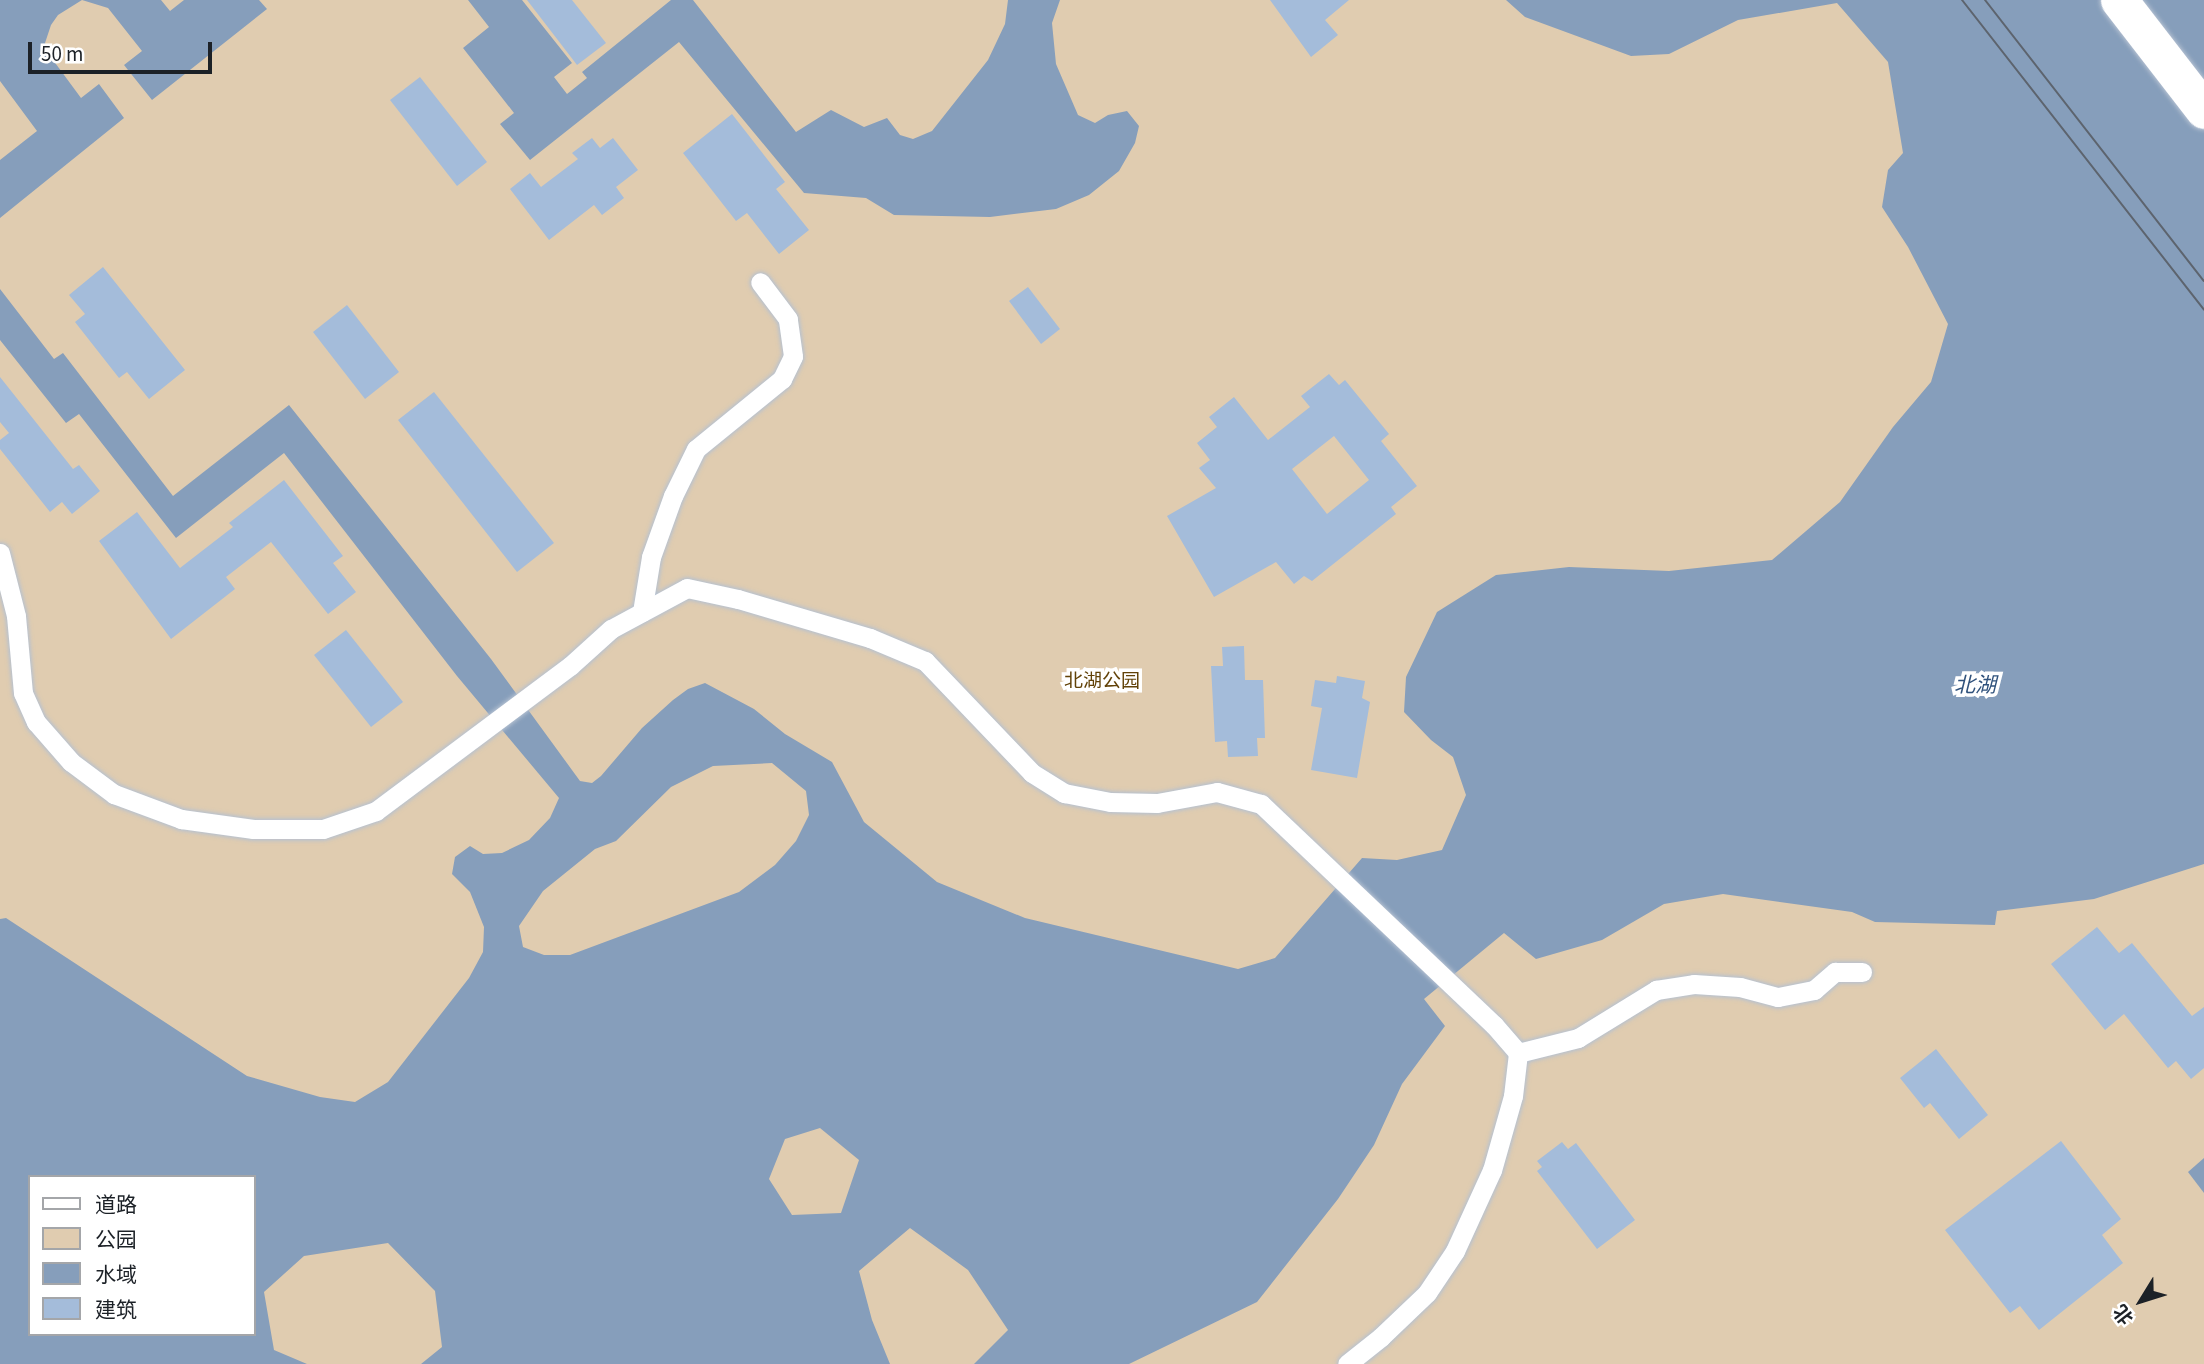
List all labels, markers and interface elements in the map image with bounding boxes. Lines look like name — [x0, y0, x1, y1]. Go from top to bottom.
scale bar — [32, 28, 215, 72]
text: 50 m — [41, 39, 83, 69]
park label: 北湖公园 — [1064, 671, 1140, 693]
water label: 北湖 — [1954, 672, 1996, 698]
legend — [28, 1175, 256, 1336]
text: 道路 — [95, 1190, 137, 1220]
text: 公园 — [95, 1225, 137, 1255]
text: 水域 — [95, 1260, 137, 1290]
north arrow — [2106, 1266, 2176, 1336]
text: 建筑 — [95, 1295, 137, 1325]
text: 北 — [2108, 1298, 2141, 1330]

